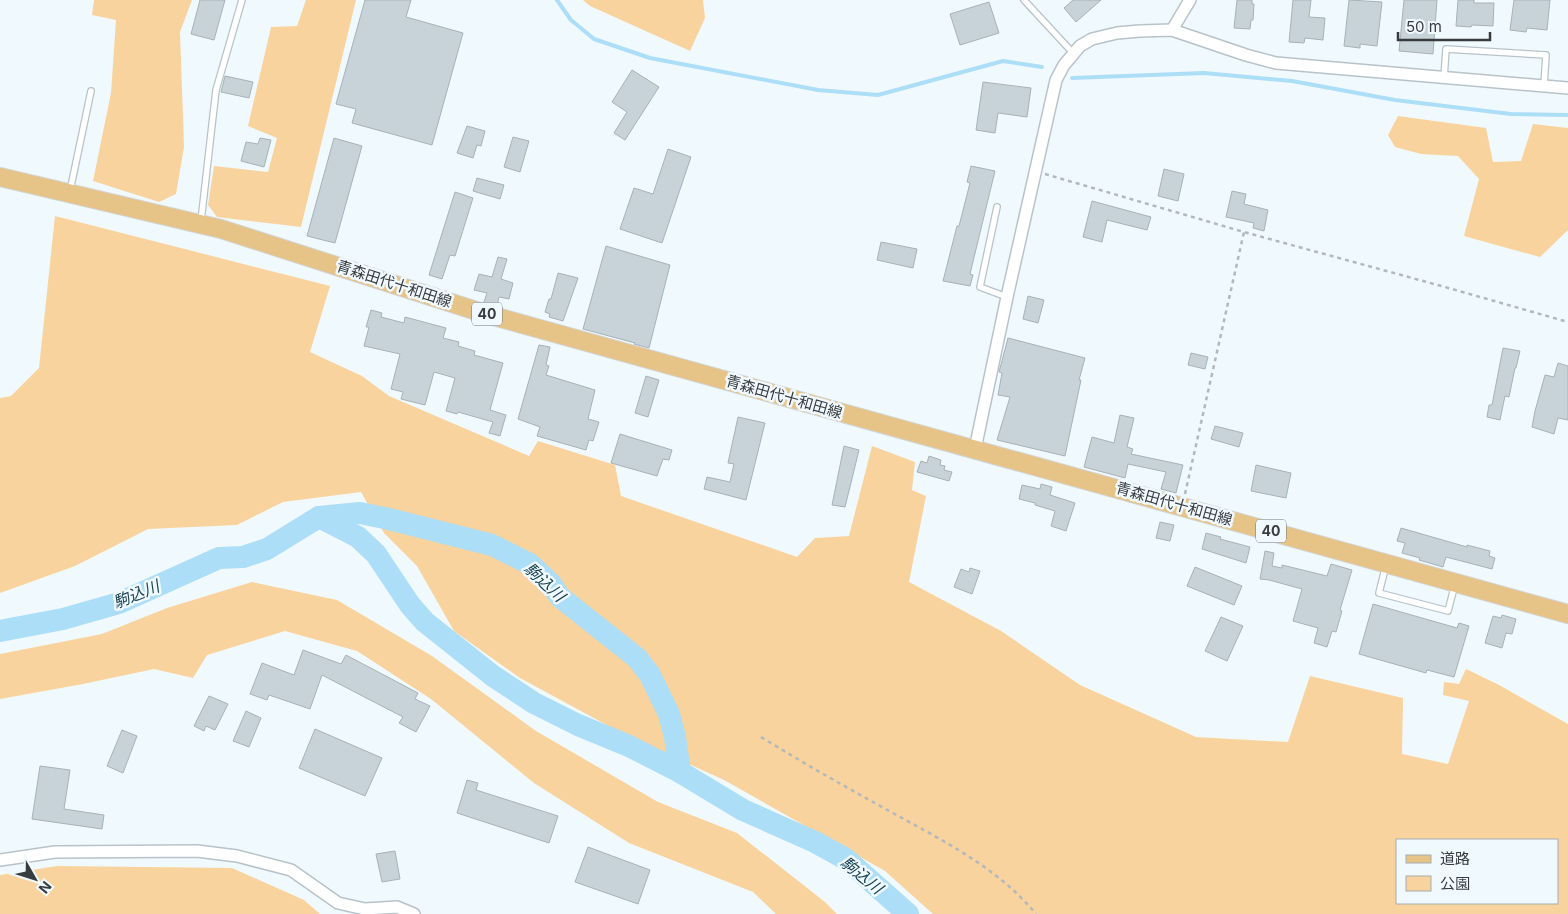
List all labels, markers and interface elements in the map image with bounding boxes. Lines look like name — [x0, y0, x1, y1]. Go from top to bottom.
scale bar — [1398, 10, 1490, 42]
text: 50 m — [1406, 17, 1442, 36]
street label: 青森田代十和田線 — [334, 256, 454, 311]
road number: 40 — [472, 302, 502, 326]
street label: 青森田代十和田線 — [724, 371, 844, 422]
street label: 青森田代十和田線 — [1114, 478, 1234, 529]
road number: 40 — [1256, 520, 1286, 542]
water label: 駒込川 — [521, 558, 571, 607]
water label: 駒込川 — [110, 575, 164, 612]
legend — [1396, 839, 1558, 904]
text: 道路 — [1440, 849, 1470, 868]
water label: 駒込川 — [837, 852, 888, 899]
north arrow — [10, 854, 60, 904]
text: 公園 — [1440, 874, 1470, 893]
text: N — [36, 878, 55, 897]

